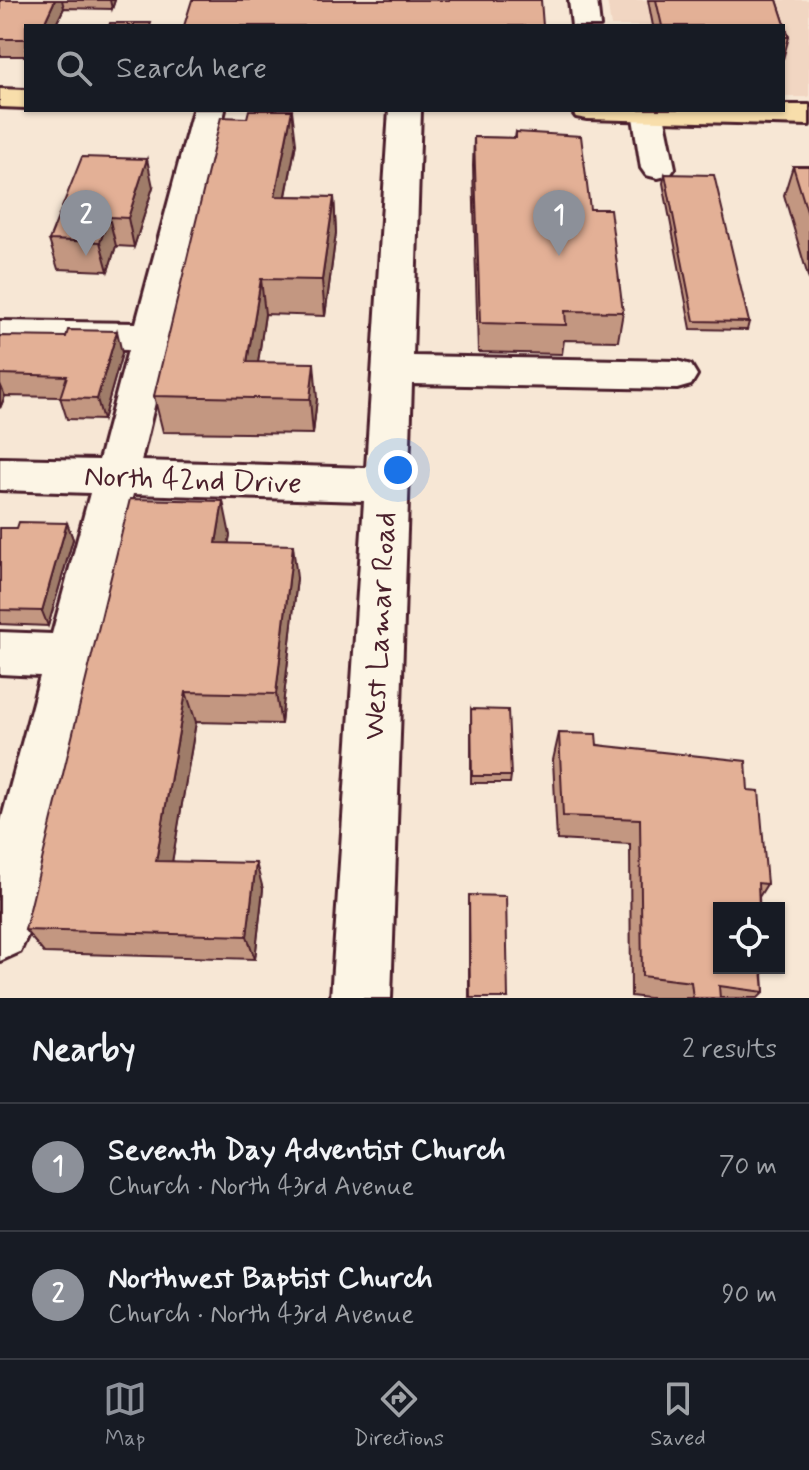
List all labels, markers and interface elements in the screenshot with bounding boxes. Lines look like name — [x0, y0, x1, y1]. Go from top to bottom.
search box — [24, 24, 785, 112]
icon: search — [52, 46, 96, 90]
text: Search here — [116, 49, 267, 88]
pin: 2 — [60, 190, 112, 256]
pin: 1 — [533, 190, 585, 256]
your location — [378, 450, 418, 490]
street label: North 42nd Drive — [83, 457, 302, 504]
street label: West Lamar Road — [355, 511, 406, 741]
map controls — [713, 902, 785, 974]
button: locate — [713, 902, 785, 974]
text: Nearby — [32, 1028, 136, 1073]
text: 2 results — [682, 1033, 777, 1067]
text: Seventh Day Adventist Church — [108, 1131, 506, 1170]
text: 1 — [52, 1150, 64, 1184]
text: 70 m — [719, 1150, 777, 1184]
text: Church · North 43rd Avenue — [108, 1170, 414, 1204]
text: Northwest Baptist Church — [108, 1259, 433, 1298]
text: 2 — [52, 1278, 64, 1312]
text: 90 m — [722, 1278, 777, 1312]
text: Church · North 43rd Avenue — [108, 1298, 414, 1332]
tab: Map — [103, 1377, 147, 1453]
tab: Directions — [353, 1377, 444, 1453]
tab: Saved — [650, 1377, 706, 1453]

